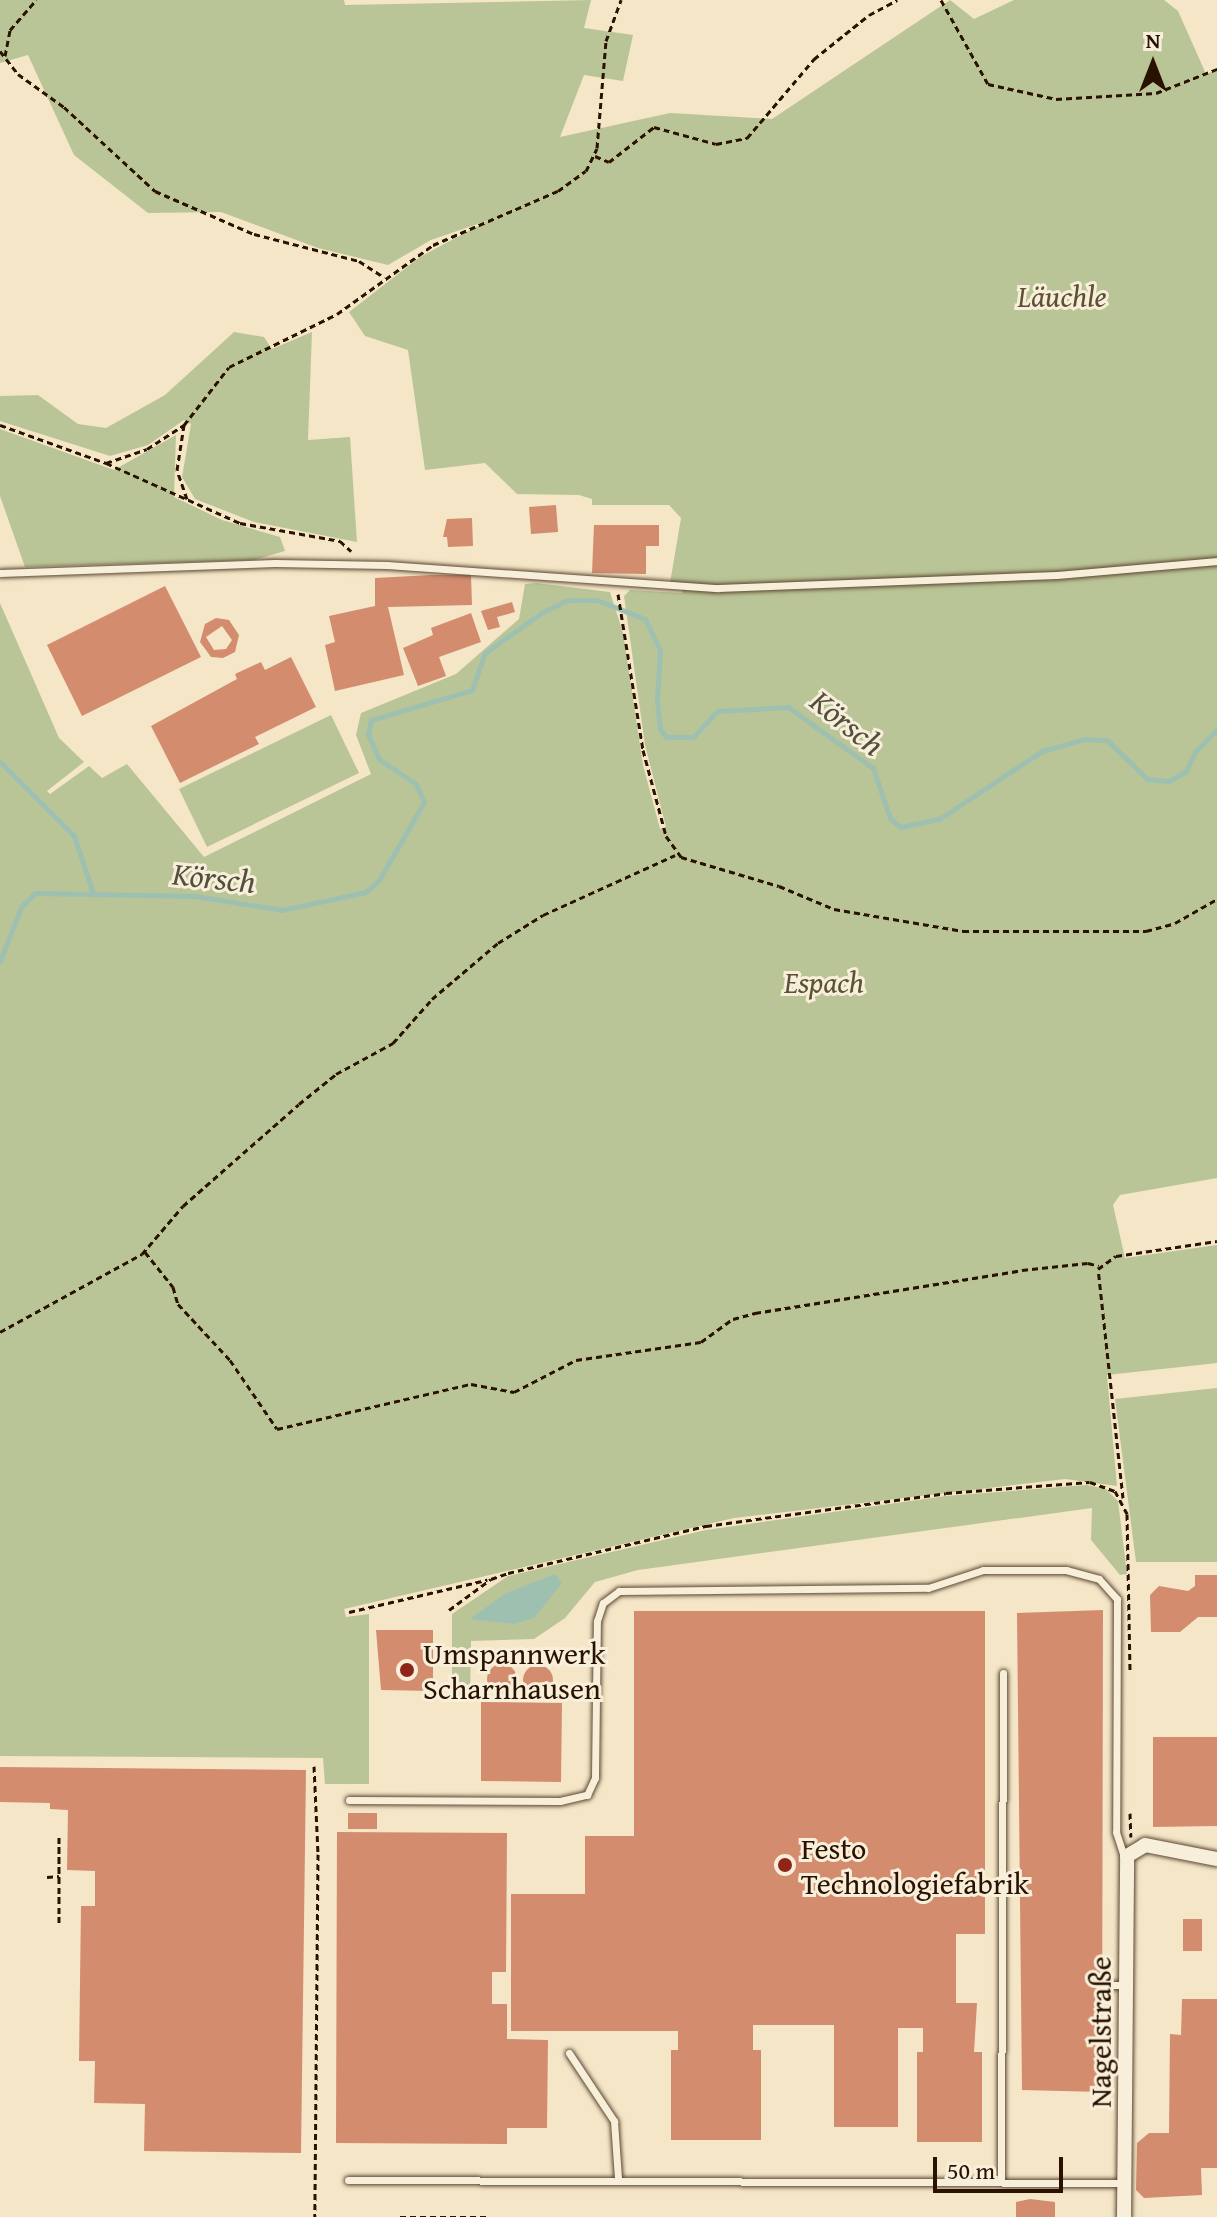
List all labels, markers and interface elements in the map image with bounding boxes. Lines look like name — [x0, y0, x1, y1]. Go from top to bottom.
north arrow — [1113, 24, 1193, 104]
text: N — [1146, 24, 1160, 56]
park label: Läuchle — [1017, 278, 1107, 314]
water label: Körsch — [802, 682, 892, 764]
water label: Körsch — [170, 855, 258, 901]
park label: Espach — [784, 964, 864, 1000]
place label: Umspannwerk Scharnhausen — [423, 1635, 606, 1706]
marker: Umspannwerk Scharnhausen — [398, 1661, 416, 1679]
place label: Festo Technologiefabrik — [801, 1830, 1029, 1900]
marker: Festo Technologiefabrik — [776, 1856, 794, 1874]
street label: Nagelstraße — [1082, 1956, 1118, 2108]
scale bar — [937, 2141, 1067, 2191]
text: 50 m — [947, 2153, 995, 2188]

